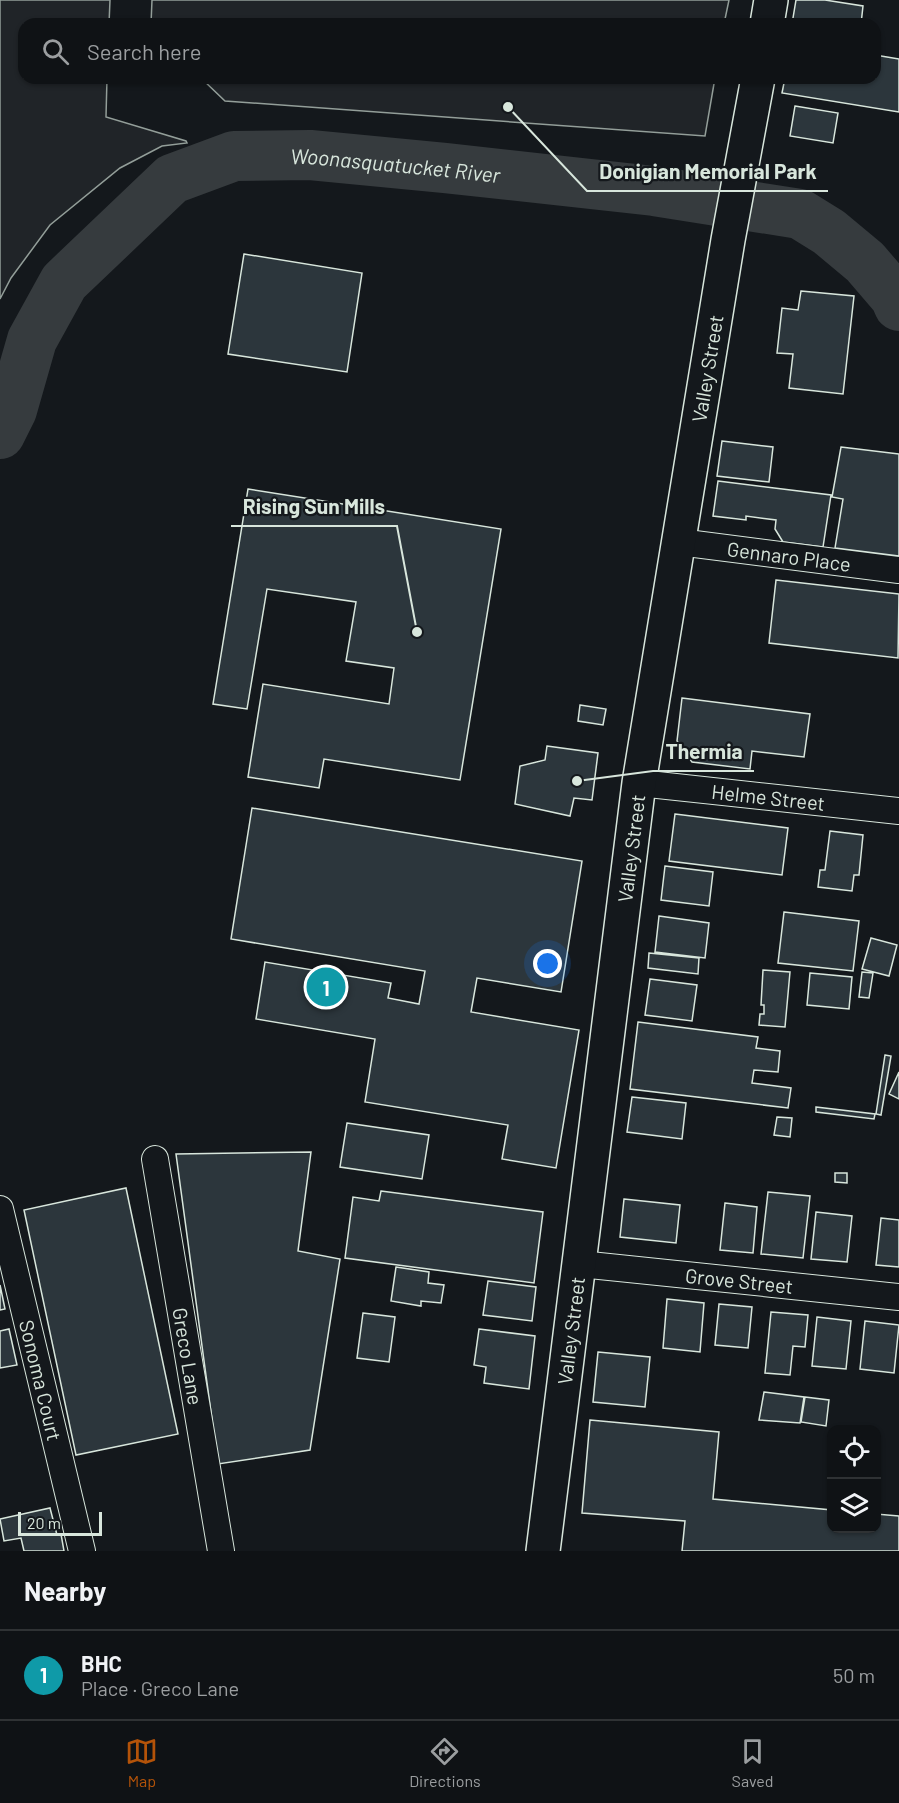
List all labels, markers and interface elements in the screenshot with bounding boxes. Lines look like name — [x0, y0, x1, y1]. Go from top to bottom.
search box — [18, 18, 881, 84]
icon: search — [39, 35, 72, 68]
text: Search here — [87, 38, 201, 64]
water label: Woonasquatucket River — [290, 142, 502, 187]
callout: Donigian Memorial Park — [587, 152, 828, 191]
text: Donigian Memorial Park — [599, 158, 817, 183]
street label: Valley Street — [686, 313, 728, 424]
callout: Rising Sun Mills — [231, 487, 397, 526]
text: Rising Sun Mills — [243, 493, 385, 518]
street label: Gennaro Place — [726, 536, 852, 576]
callout: Thermia — [653, 732, 754, 771]
text: Thermia — [665, 738, 743, 763]
street label: Helme Street — [710, 779, 826, 815]
street label: Valley Street — [612, 793, 649, 904]
your location — [533, 949, 562, 978]
pin: 1 — [306, 964, 346, 1010]
street label: Grove Street — [684, 1263, 794, 1298]
street label: Valley Street — [552, 1275, 589, 1386]
street label: Greco Lane — [168, 1306, 208, 1407]
street label: Sonoma Court — [15, 1317, 67, 1443]
map controls — [827, 1425, 881, 1533]
button: locate — [827, 1425, 881, 1479]
button: layers — [827, 1479, 881, 1533]
scale bar — [18, 1509, 102, 1536]
text: 20 m — [27, 1513, 61, 1532]
text: Nearby — [24, 1575, 106, 1606]
text: BHC — [81, 1650, 122, 1676]
text: 1 — [40, 1663, 47, 1687]
text: 50 m — [833, 1663, 875, 1687]
text: Place · Greco Lane — [81, 1676, 239, 1700]
tab: Map — [125, 1735, 158, 1790]
tab: Directions — [409, 1735, 481, 1790]
tab: Saved — [732, 1735, 774, 1790]

